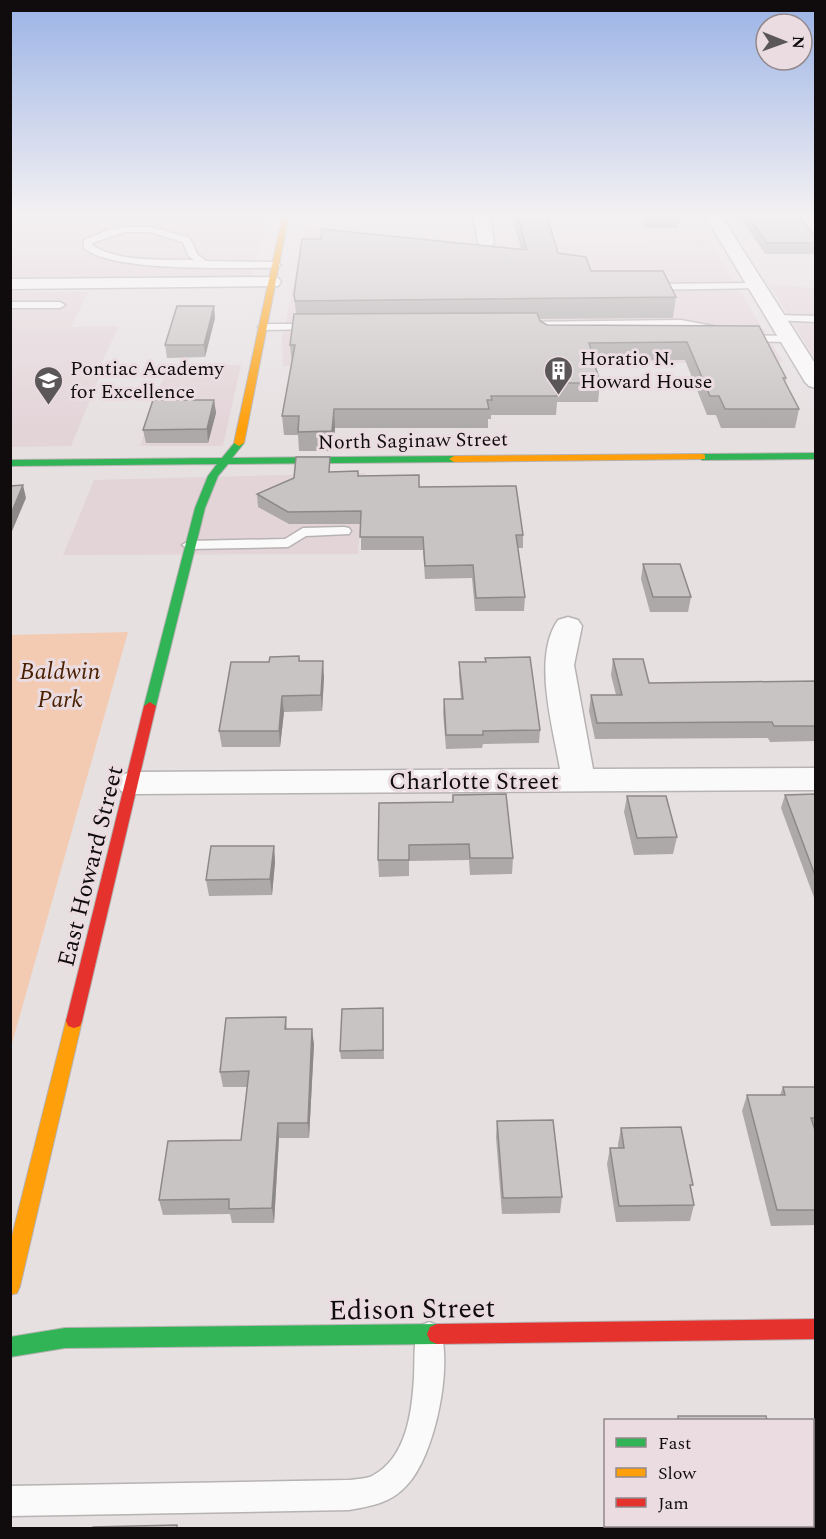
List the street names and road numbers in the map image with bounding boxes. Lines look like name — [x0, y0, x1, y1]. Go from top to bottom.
street label: North Saginaw Street — [318, 424, 508, 458]
street label: East Howard Street — [49, 762, 133, 971]
street label: Charlotte Street — [389, 764, 559, 800]
street label: Edison Street — [328, 1287, 496, 1332]

